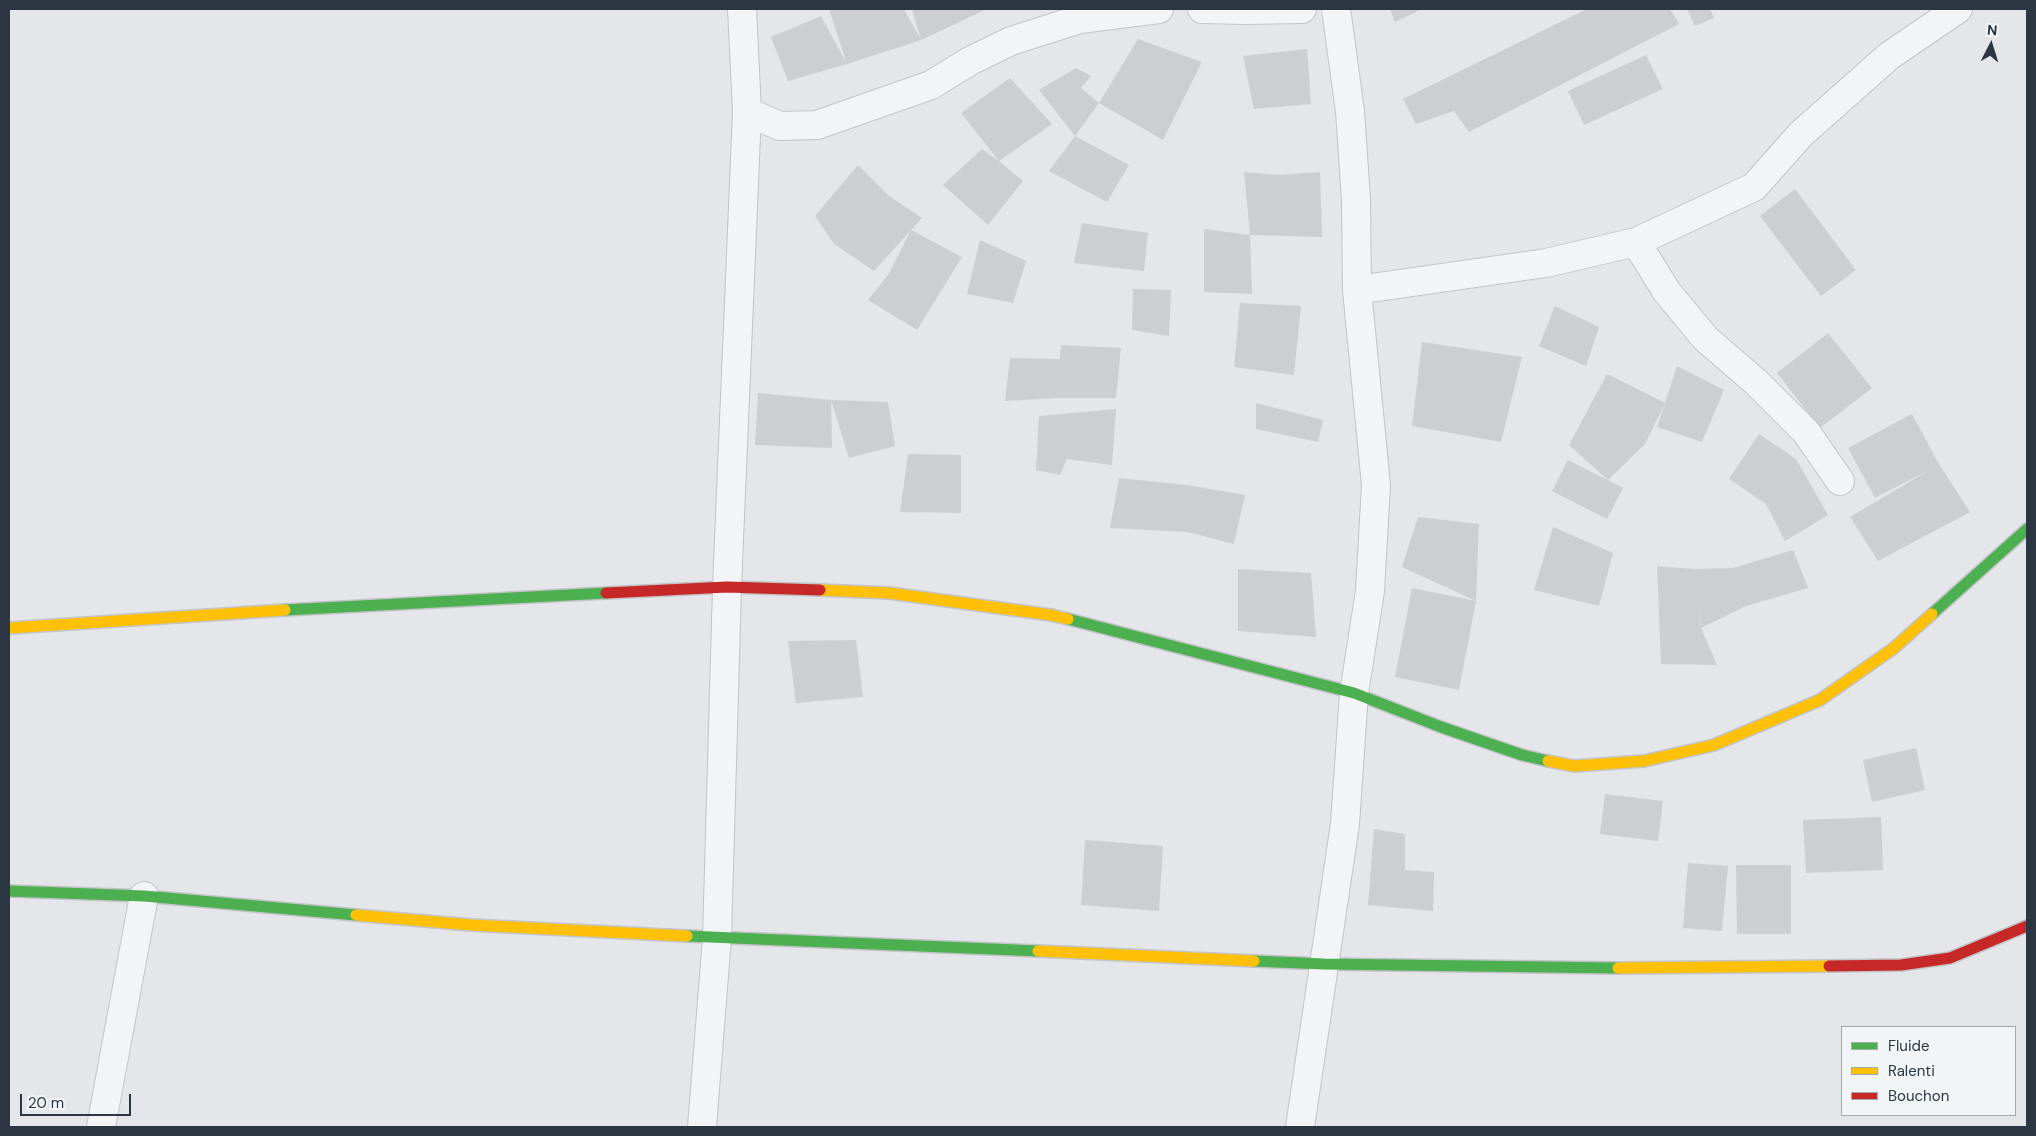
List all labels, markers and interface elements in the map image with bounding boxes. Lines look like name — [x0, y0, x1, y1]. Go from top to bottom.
north arrow — [1966, 20, 2016, 70]
text: N — [1986, 21, 1998, 39]
legend — [1841, 1026, 2016, 1116]
text: Fluide — [1888, 1036, 1930, 1056]
text: Ralenti — [1888, 1061, 1935, 1081]
scale bar — [22, 1084, 134, 1116]
text: Bouchon — [1888, 1086, 1949, 1106]
text: 20 m — [28, 1093, 64, 1113]

